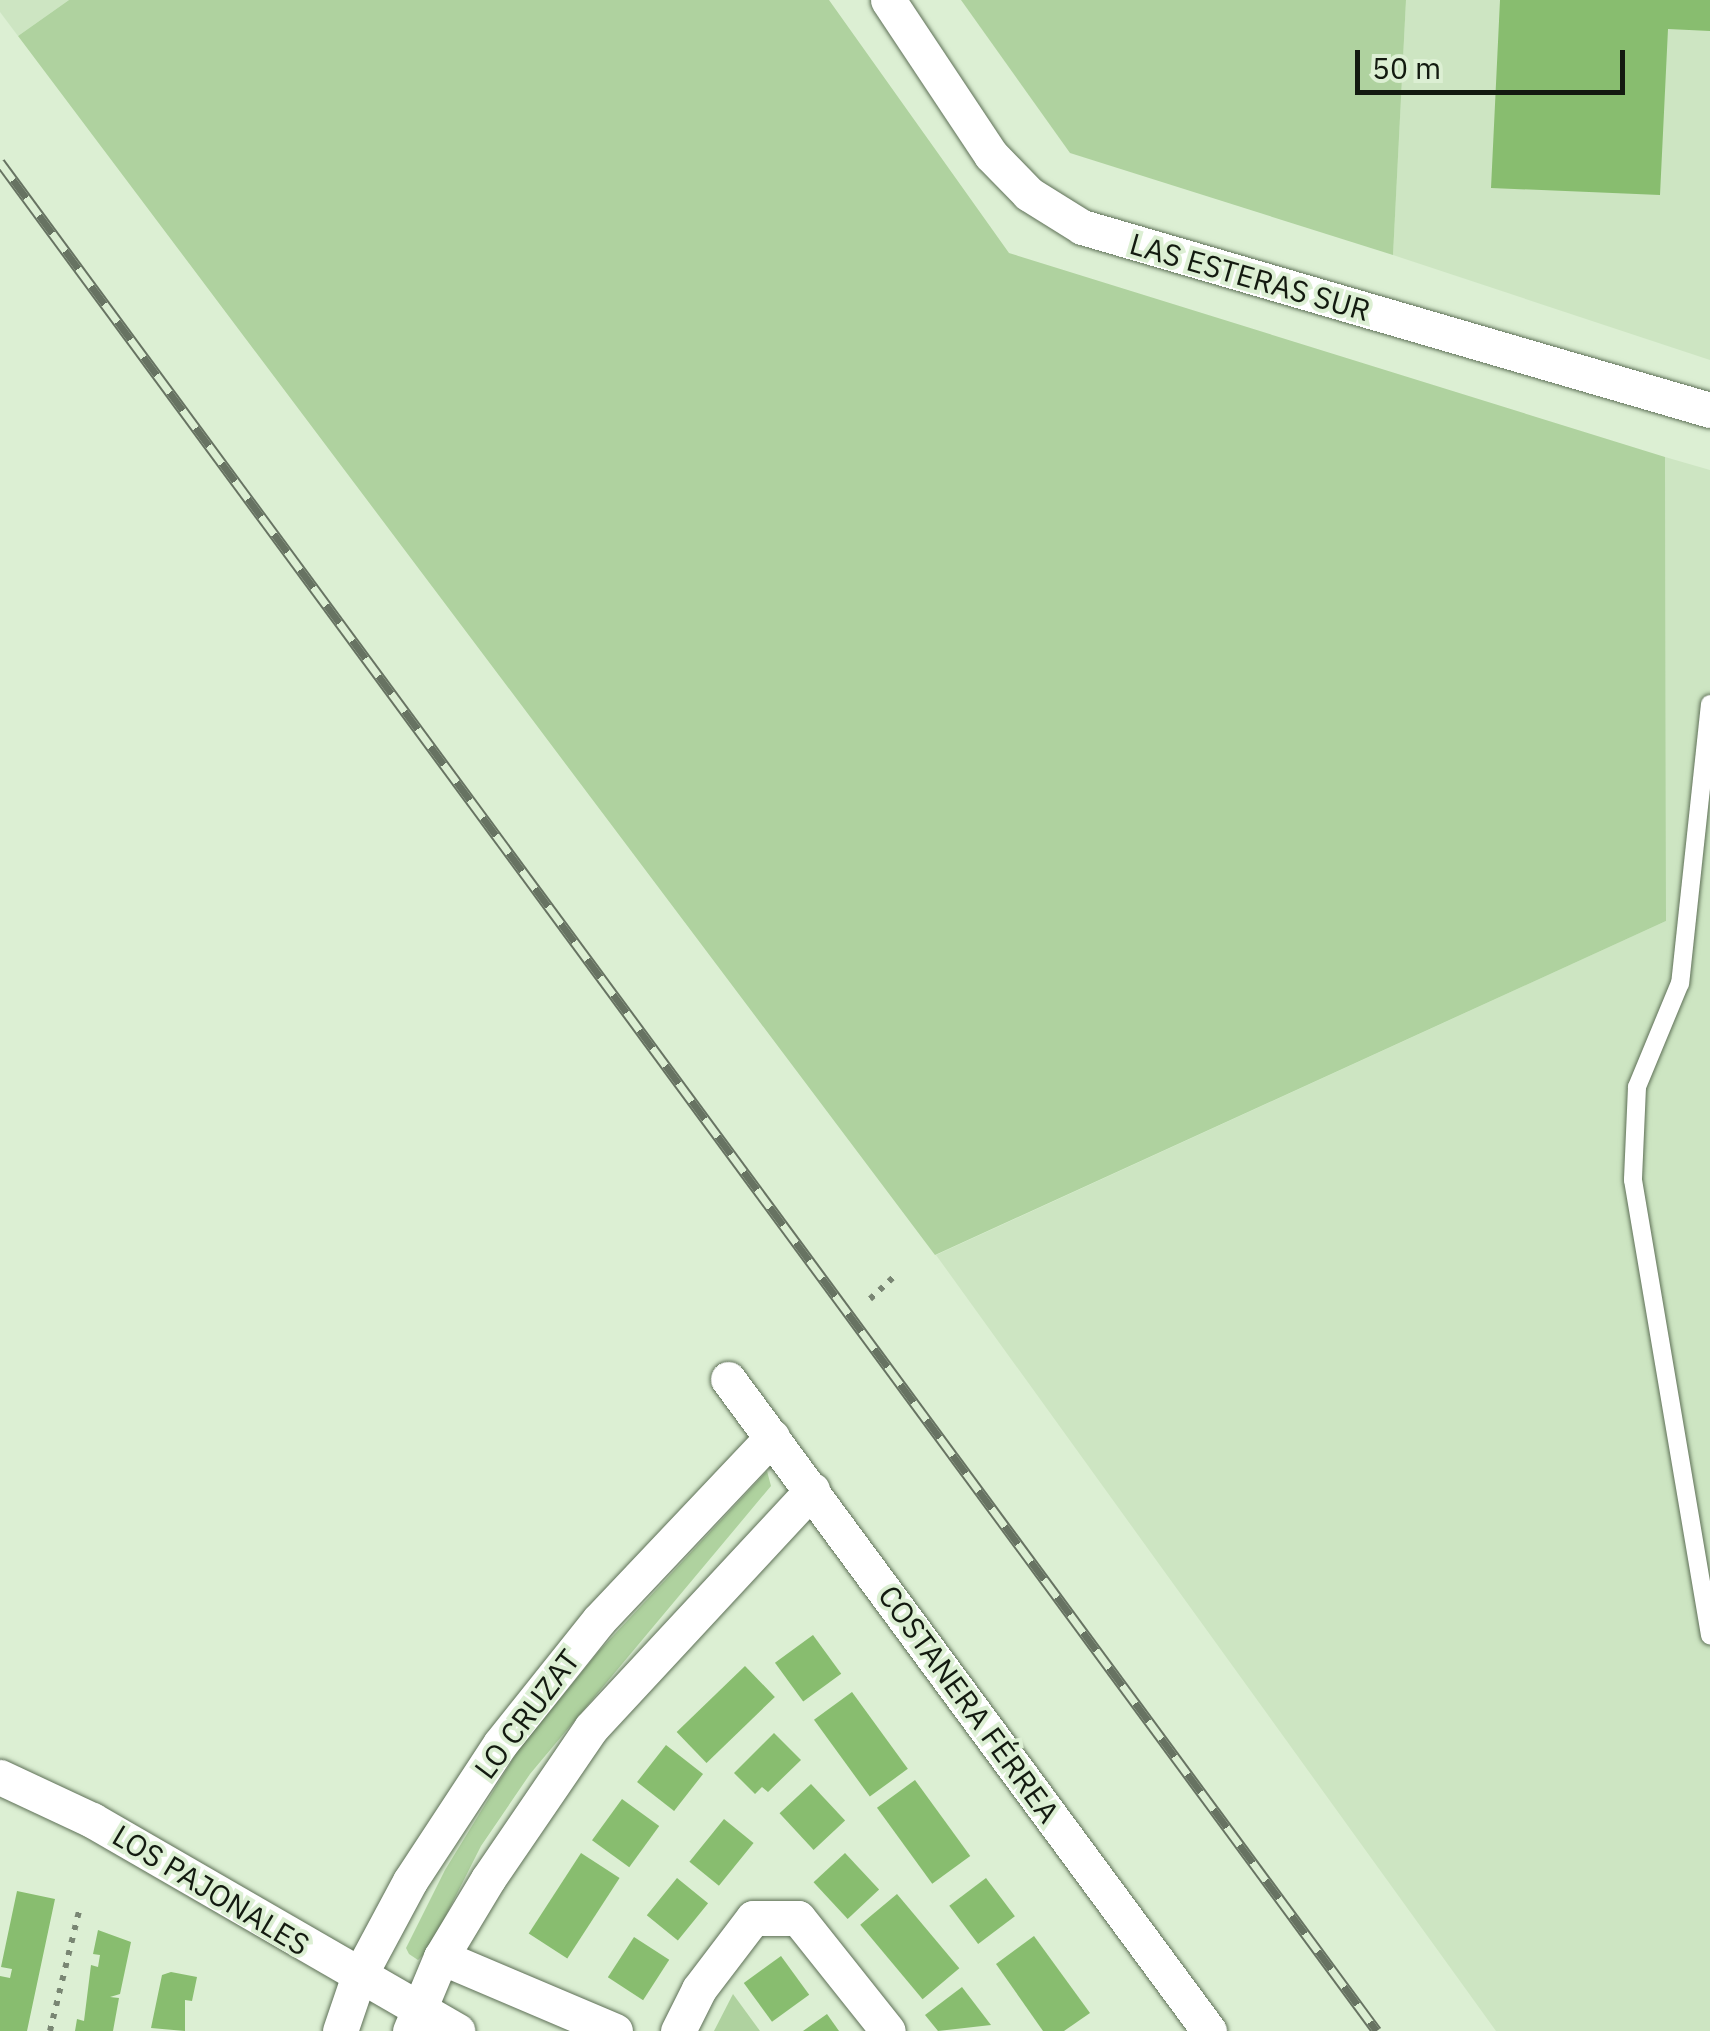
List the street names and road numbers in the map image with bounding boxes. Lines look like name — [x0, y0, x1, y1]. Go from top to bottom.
street label: LAS ESTERAS SUR — [1126, 225, 1374, 329]
street label: COSTANERA FÉRREA — [871, 1578, 1067, 1830]
street label: LO CRUZAT — [467, 1642, 587, 1786]
street label: LOS PAJONALES — [106, 1817, 316, 1963]

